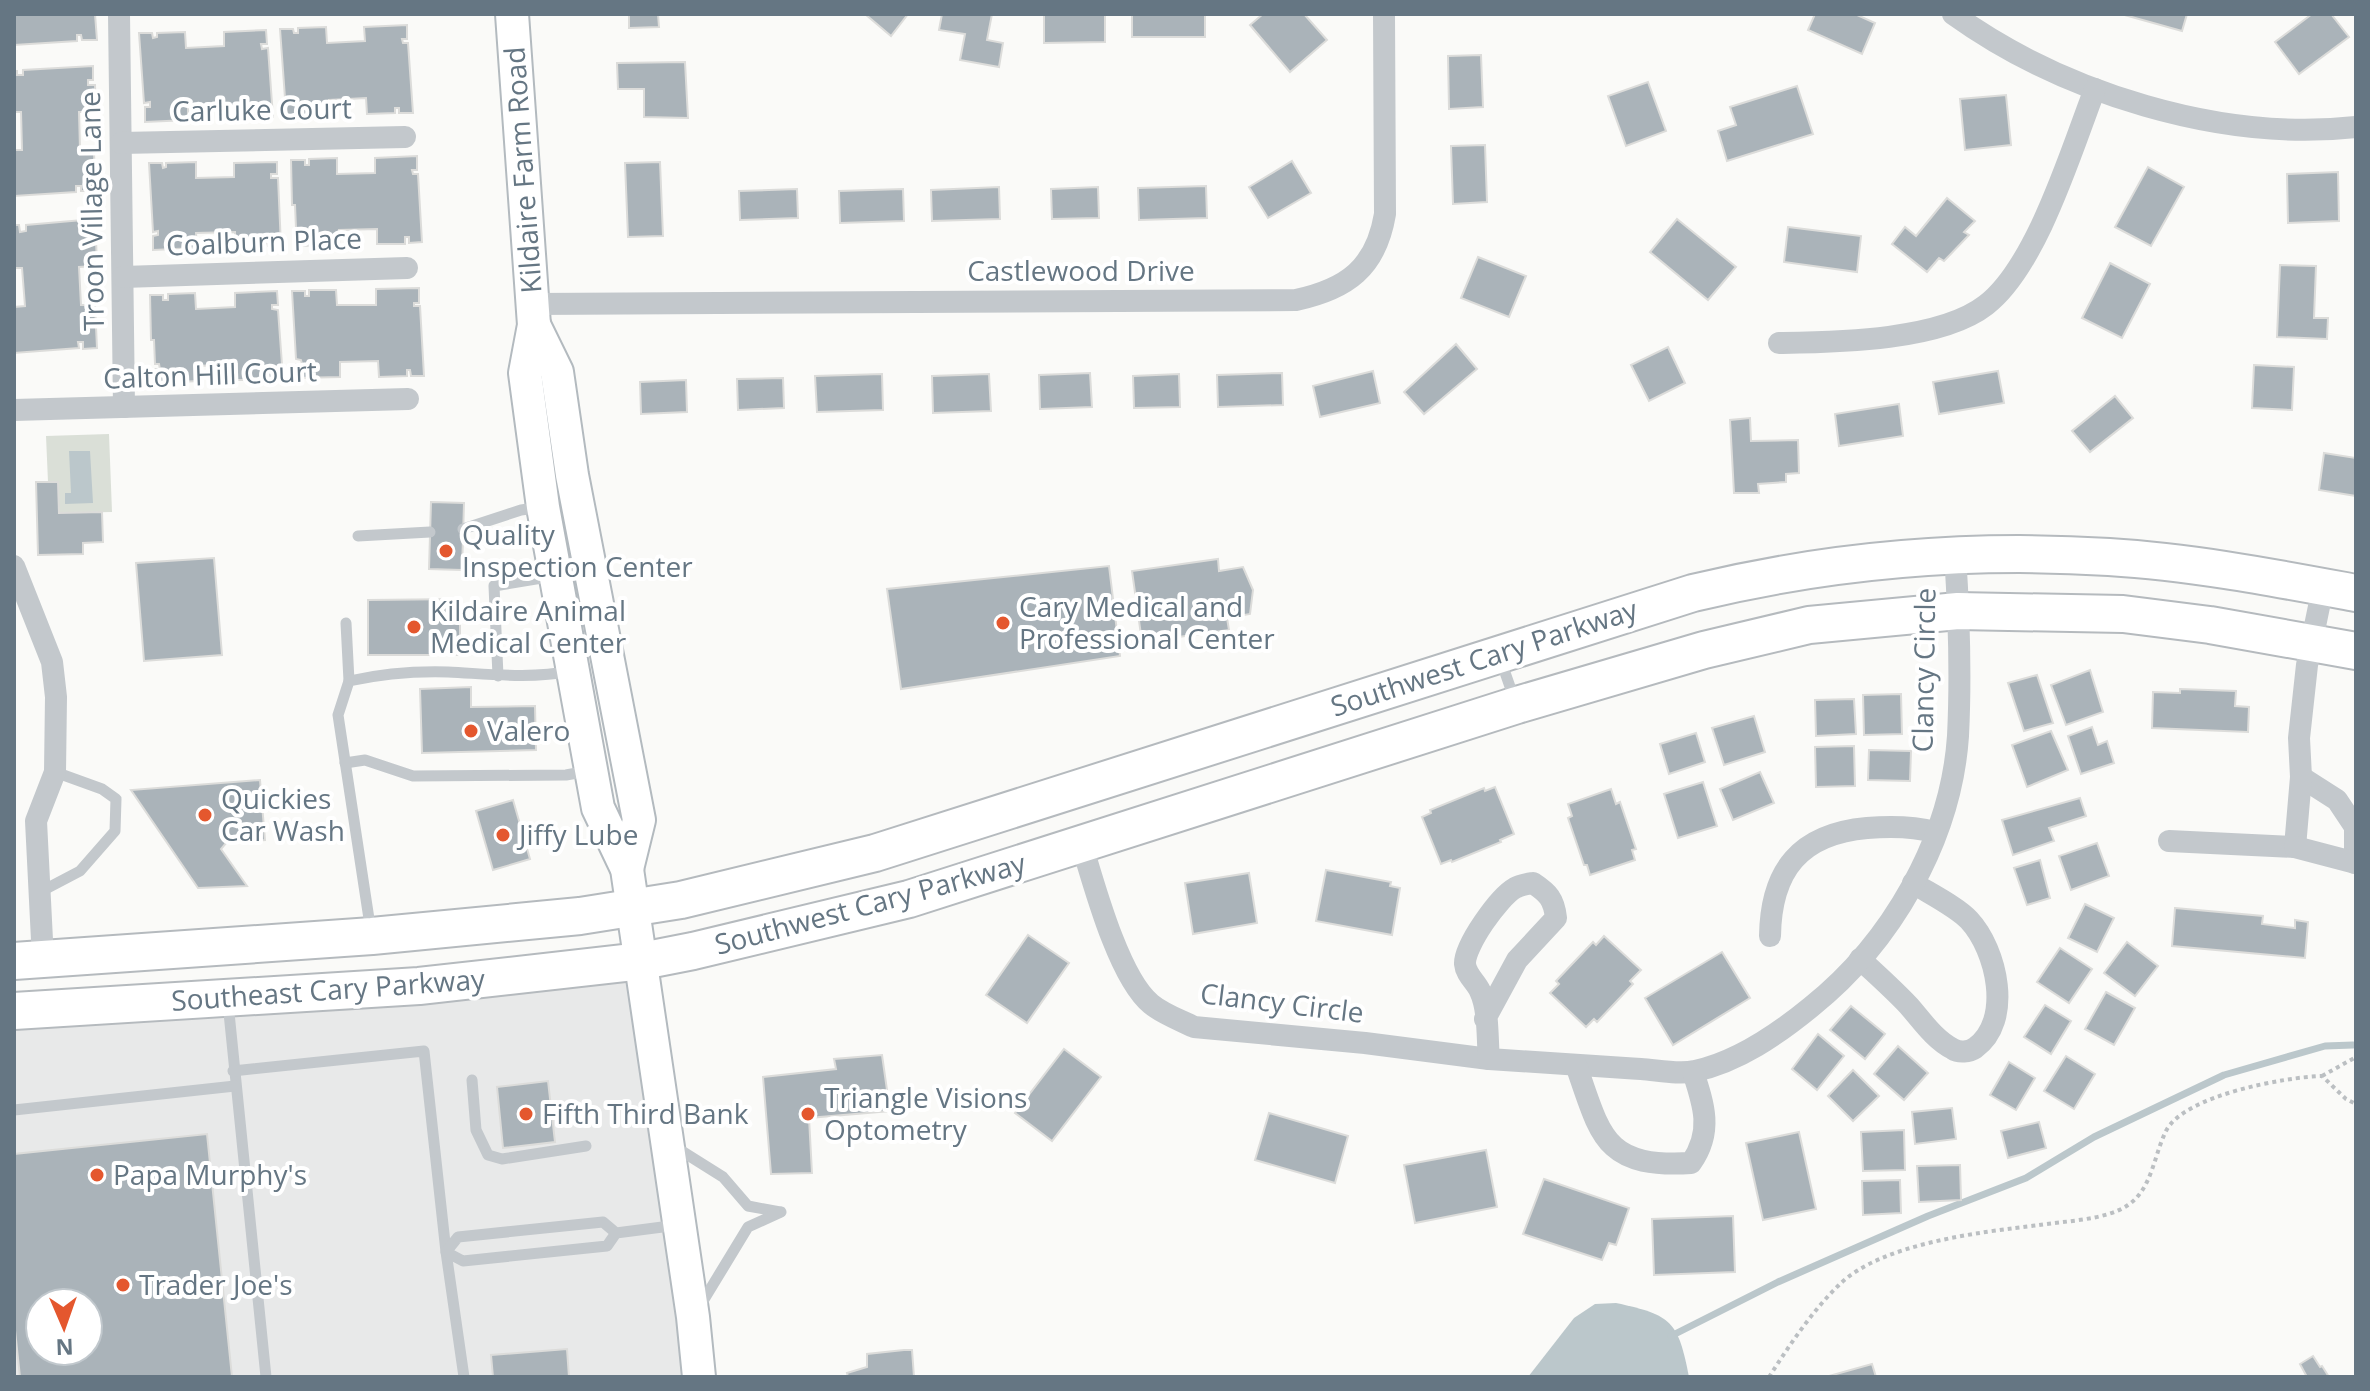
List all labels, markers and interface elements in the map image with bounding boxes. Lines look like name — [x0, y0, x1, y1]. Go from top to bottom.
street label: Kildaire Farm Road — [494, 46, 550, 295]
street label: Carluke Court — [172, 88, 352, 130]
street label: Troon Village Lane — [70, 91, 112, 331]
street label: Coalburn Place — [165, 219, 363, 263]
street label: Castlewood Drive — [967, 251, 1195, 289]
street label: Calton Hill Court — [102, 351, 317, 397]
place label: Quality Inspection Center — [462, 515, 693, 585]
marker: Quality Inspection Center — [437, 542, 455, 560]
place label: Cary Medical and Professional Center — [1019, 587, 1275, 657]
street label: Clancy Circle — [1903, 587, 1943, 753]
street label: Southwest Cary Parkway — [1325, 589, 1643, 725]
place label: Kildaire Animal Medical Center — [430, 591, 627, 661]
marker: Cary Medical and Professional Center — [994, 614, 1012, 632]
marker: Kildaire Animal Medical Center — [405, 618, 423, 636]
place label: Valero — [487, 711, 570, 749]
marker: Valero — [462, 722, 480, 740]
place label: Quickies Car Wash — [221, 779, 345, 849]
marker: Quickies Car Wash — [196, 806, 214, 824]
place label: Jiffy Lube — [516, 815, 638, 853]
marker: Jiffy Lube — [494, 826, 512, 844]
street label: Southwest Cary Parkway — [710, 843, 1030, 963]
street label: Southeast Cary Parkway — [170, 959, 487, 1019]
street label: Clancy Circle — [1198, 973, 1366, 1031]
place label: Triangle Visions Optometry — [824, 1078, 1027, 1148]
place label: Fifth Third Bank — [542, 1094, 749, 1132]
marker: Fifth Third Bank — [517, 1105, 535, 1123]
marker: Triangle Visions Optometry — [799, 1105, 817, 1123]
place label: Papa Murphy's — [113, 1155, 307, 1193]
marker: Papa Murphy's — [88, 1166, 106, 1184]
place label: Trader Joe's — [139, 1265, 293, 1303]
marker: Trader Joe's — [114, 1276, 132, 1294]
north arrow — [24, 1287, 104, 1367]
text: N — [55, 1333, 74, 1363]

